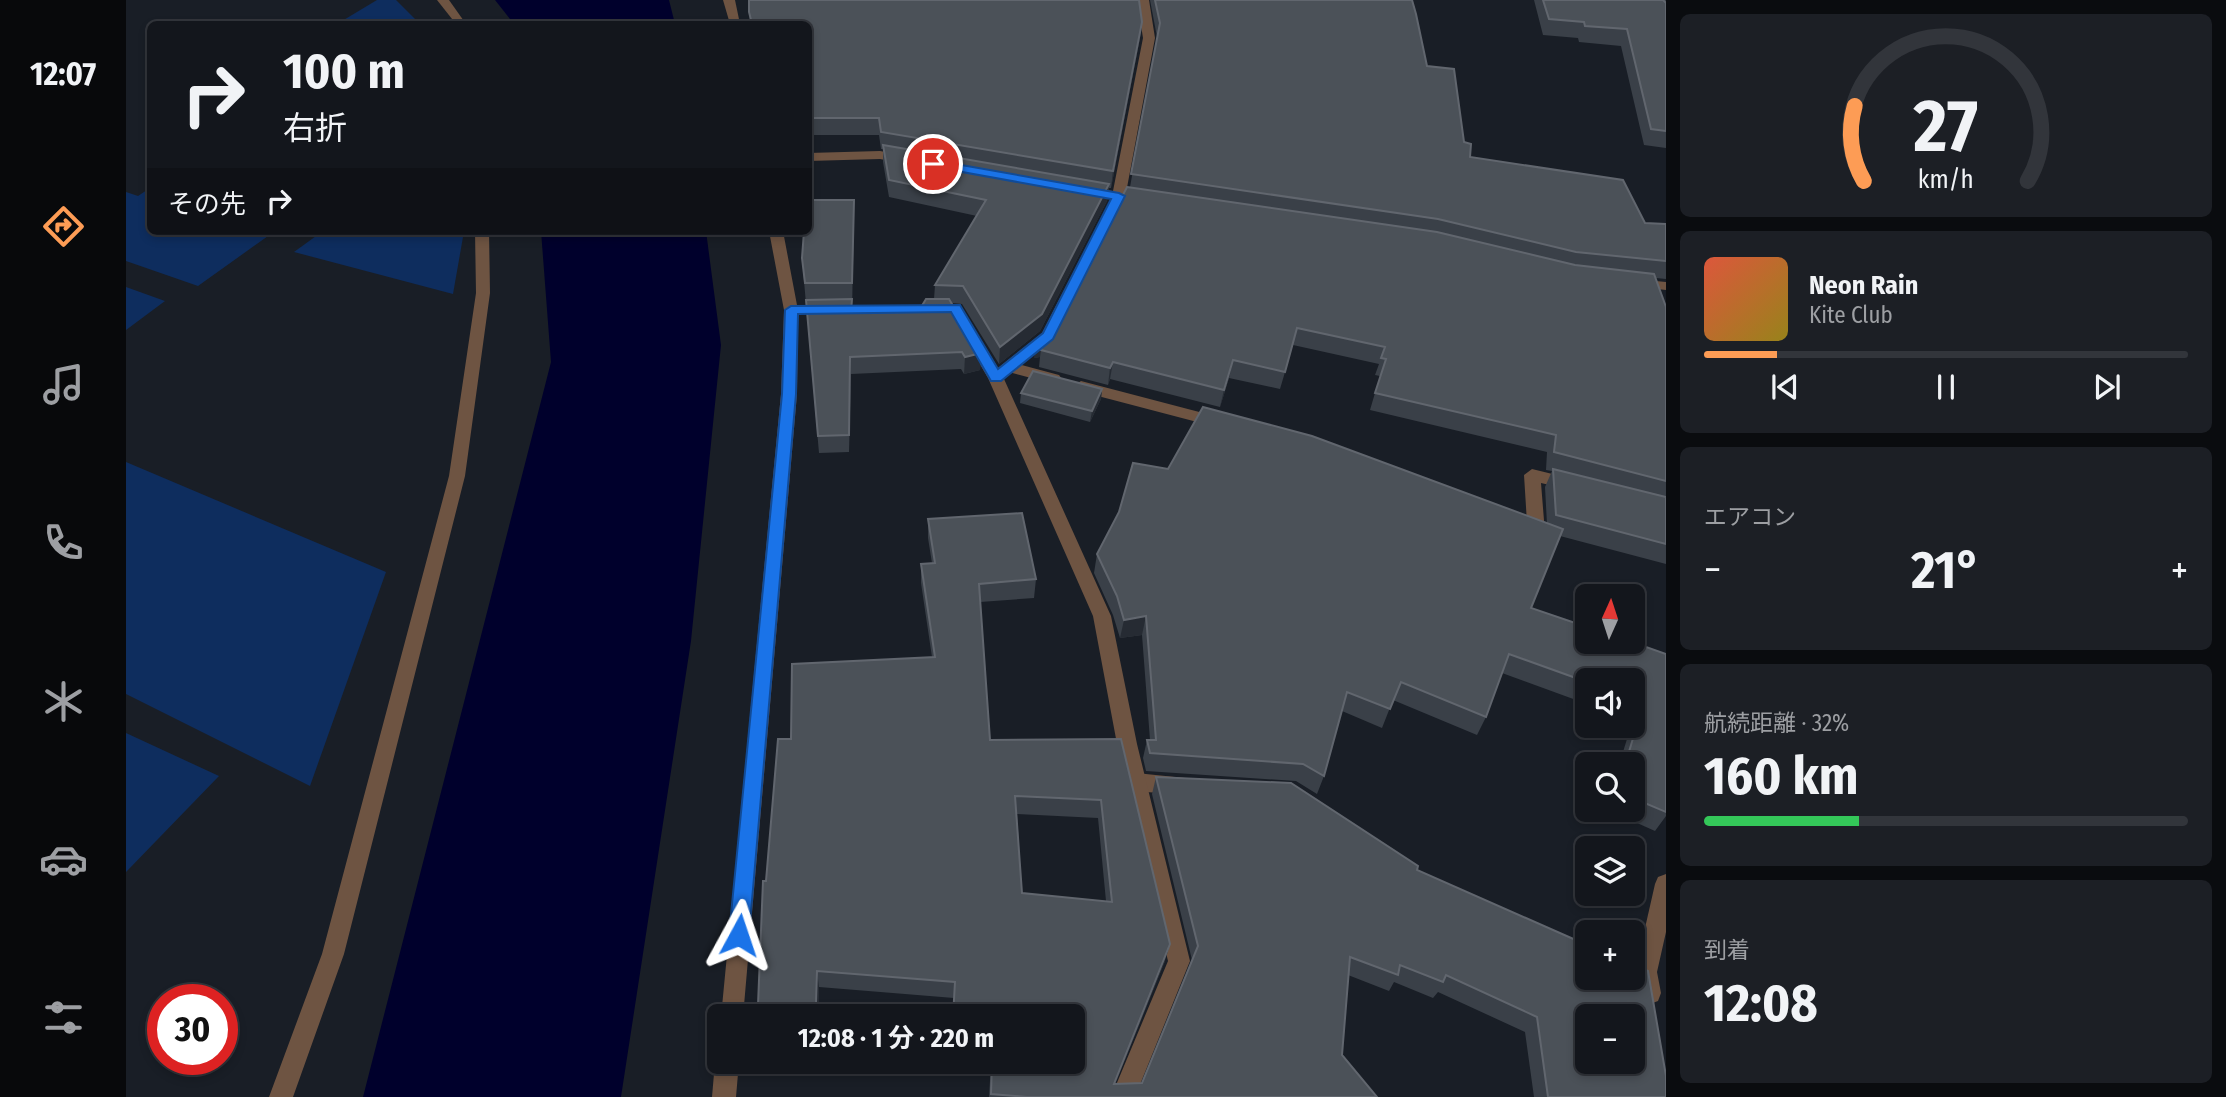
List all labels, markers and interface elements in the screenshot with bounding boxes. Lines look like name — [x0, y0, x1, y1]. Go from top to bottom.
text: 100 m — [283, 42, 405, 101]
icon: right — [168, 49, 259, 140]
text: 12:07 — [30, 55, 96, 93]
text: 27 — [1913, 84, 1978, 171]
text: 右折 — [283, 109, 347, 147]
pin — [903, 134, 963, 194]
icon: arrive — [914, 145, 952, 183]
text: km/h — [1918, 165, 1974, 195]
icon: right — [260, 182, 298, 220]
text: その先 — [168, 189, 246, 220]
icon: directions — [39, 202, 88, 251]
text: Neon Rain — [1809, 270, 1918, 301]
text: Kite Club — [1809, 301, 1893, 329]
icon: music — [39, 360, 88, 409]
icon: previous — [1766, 368, 1804, 406]
icon: pause — [1927, 368, 1965, 406]
icon: next — [2088, 368, 2126, 406]
text: エアコン — [1704, 503, 1796, 531]
icon: phone — [39, 518, 88, 567]
text: 21° — [1911, 539, 1981, 602]
text: − — [1704, 547, 1721, 593]
text: + — [2171, 547, 2188, 593]
north arrow — [1575, 584, 1645, 654]
map controls — [1575, 584, 1645, 1074]
button: sound — [1575, 668, 1645, 738]
icon: climate — [39, 677, 88, 726]
text: 航続距離 · 32% — [1704, 709, 1849, 737]
text: 160 km — [1704, 745, 1859, 808]
button: search — [1575, 752, 1645, 822]
icon: car — [39, 835, 88, 884]
button: layers — [1575, 836, 1645, 906]
position arrow — [702, 898, 776, 972]
button: + — [1575, 920, 1645, 990]
text: 到着 — [1704, 936, 1750, 964]
text: 12:08 — [1704, 972, 1818, 1035]
speed limit sign: 30 — [147, 984, 238, 1075]
icon: filters — [39, 993, 88, 1042]
button: − — [1575, 1004, 1645, 1074]
text: 12:08 · 1 分 · 220 m — [798, 1023, 994, 1054]

